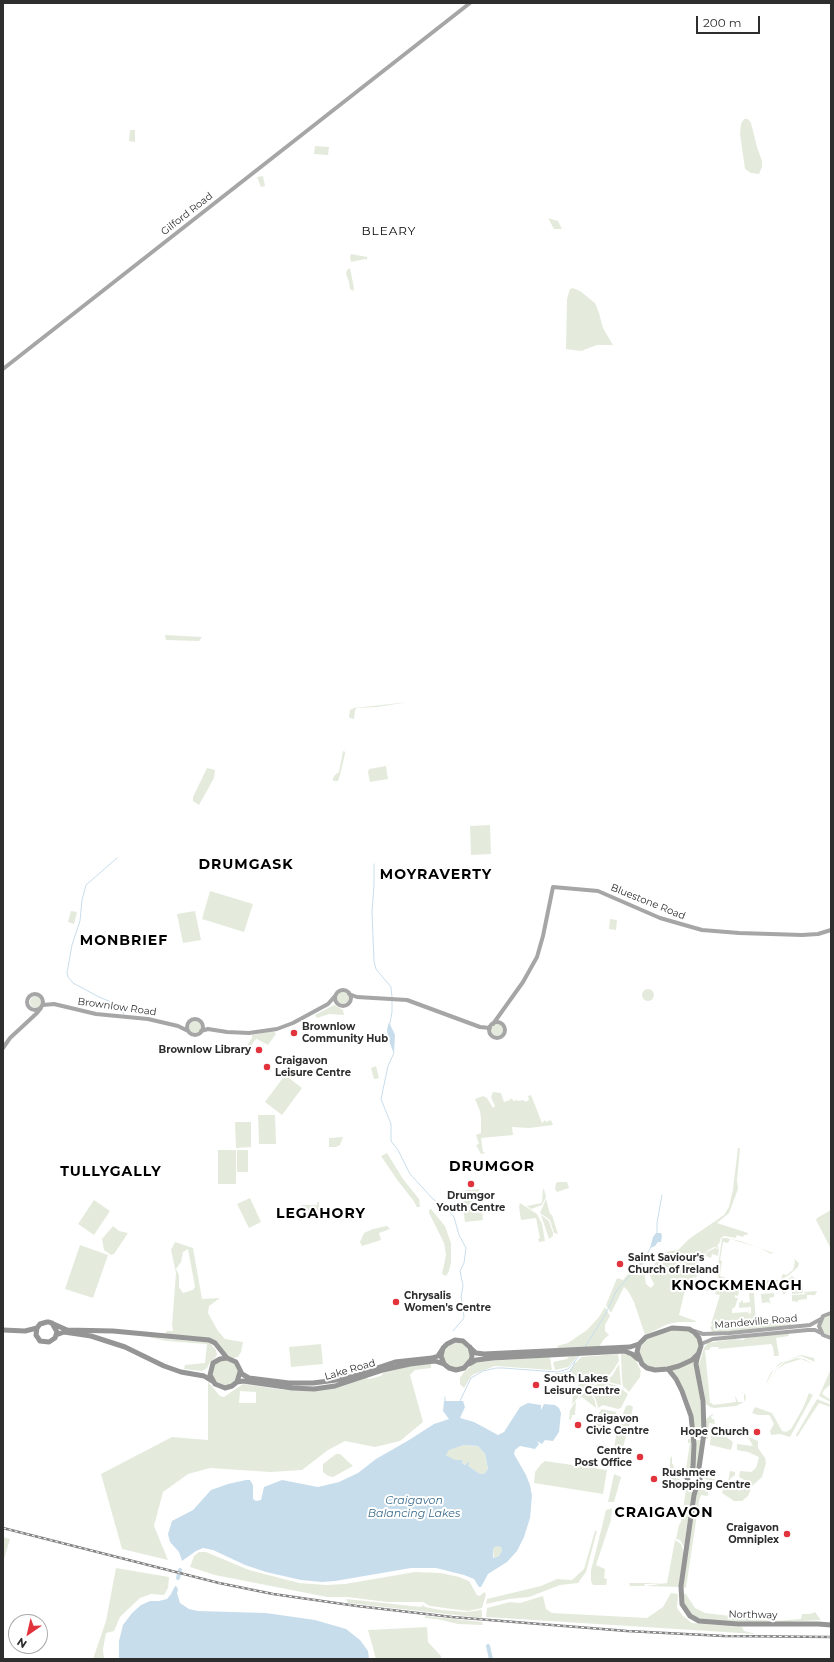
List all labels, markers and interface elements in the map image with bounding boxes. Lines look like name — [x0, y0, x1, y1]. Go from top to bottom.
scale bar — [698, 8, 762, 34]
text: 200 m — [703, 15, 742, 30]
street label: Gilford Road — [159, 190, 215, 238]
district label: BLEARY — [362, 224, 416, 238]
district label: DRUMGASK — [198, 857, 294, 873]
district label: MOYRAVERTY — [380, 867, 492, 883]
street label: Bluestone Road — [609, 882, 687, 922]
district label: MONBRIEF — [80, 933, 168, 949]
street label: Brownlow Road — [77, 996, 157, 1018]
place label: Brownlow Community Hub — [302, 1021, 388, 1044]
marker: Brownlow Community Hub — [289, 1028, 299, 1038]
place label: Brownlow Library — [159, 1044, 251, 1056]
marker: Brownlow Library — [254, 1045, 264, 1055]
place label: Craigavon Leisure Centre — [275, 1055, 351, 1078]
marker: Craigavon Leisure Centre — [262, 1062, 272, 1072]
district label: DRUMGOR — [449, 1159, 535, 1175]
district label: TULLYGALLY — [60, 1164, 162, 1180]
marker: Drumgor Youth Centre — [466, 1179, 476, 1189]
place label: Drumgor Youth Centre — [437, 1190, 505, 1214]
district label: LEGAHORY — [276, 1206, 366, 1222]
place label: Saint Saviour's Church of Ireland — [628, 1252, 719, 1276]
marker: Saint Saviour's Church of Ireland — [615, 1259, 625, 1269]
district label: KNOCKMENAGH — [671, 1278, 803, 1294]
place label: Chrysalis Women's Centre — [404, 1290, 491, 1314]
marker: Chrysalis Women's Centre — [391, 1297, 401, 1307]
street label: Mandeville Road — [714, 1312, 798, 1332]
street label: Lake Road — [323, 1357, 377, 1383]
place label: South Lakes Leisure Centre — [544, 1373, 620, 1396]
marker: South Lakes Leisure Centre — [531, 1380, 541, 1390]
place label: Craigavon Civic Centre — [586, 1413, 649, 1436]
marker: Craigavon Civic Centre — [573, 1420, 583, 1430]
place label: Hope Church — [680, 1426, 749, 1438]
marker: Hope Church — [752, 1427, 762, 1437]
place label: Centre Post Office — [574, 1445, 632, 1468]
marker: Centre Post Office — [635, 1452, 645, 1462]
place label: Rushmere Shopping Centre — [662, 1467, 751, 1490]
marker: Rushmere Shopping Centre — [649, 1474, 659, 1484]
water label: Craigavon Balancing Lakes — [368, 1494, 460, 1520]
district label: CRAIGAVON — [615, 1505, 713, 1521]
place label: Craigavon Omniplex — [726, 1522, 779, 1546]
marker: Craigavon Omniplex — [782, 1529, 792, 1539]
street label: Northway — [728, 1609, 778, 1621]
north arrow — [8, 1614, 48, 1654]
text: N — [14, 1635, 29, 1651]

